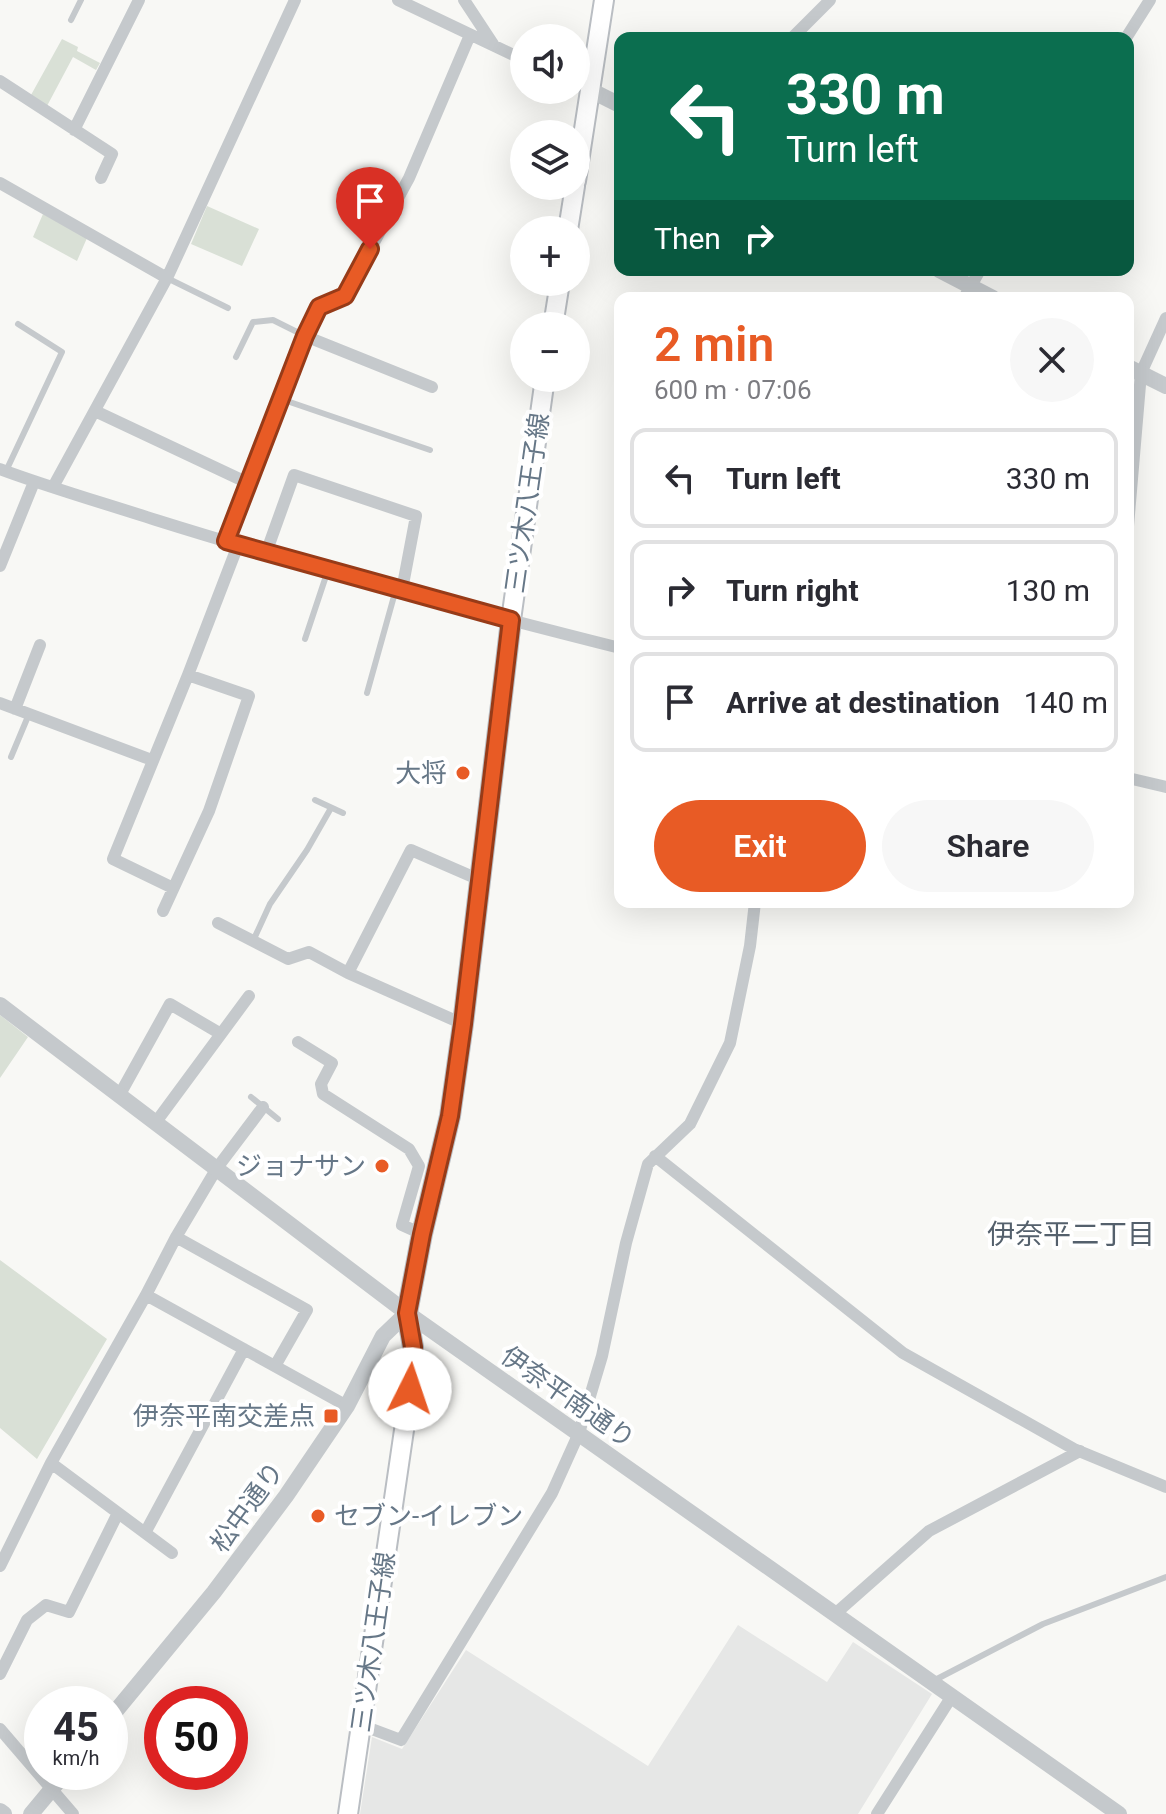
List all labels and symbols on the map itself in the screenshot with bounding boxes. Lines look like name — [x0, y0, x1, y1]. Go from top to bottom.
pin — [336, 167, 404, 249]
street label: 三ツ木八王子線 — [499, 411, 555, 595]
place label: 大将 — [395, 758, 447, 788]
marker: 大将 — [454, 764, 472, 782]
place label: ジョナサン — [236, 1151, 366, 1181]
marker: ジョナサン — [373, 1157, 391, 1175]
district label: 伊奈平二丁目 — [987, 1218, 1155, 1251]
street label: 伊奈平南通り — [495, 1340, 641, 1454]
position arrow — [368, 1347, 452, 1431]
place label: 伊奈平南交差点 — [133, 1401, 315, 1431]
marker: 伊奈平南交差点 — [322, 1407, 340, 1425]
street label: 松中通り — [204, 1456, 290, 1558]
place label: セブン-イレブン — [334, 1501, 523, 1531]
marker: セブン-イレブン — [309, 1507, 327, 1525]
street label: 三ツ木八王子線 — [345, 1550, 401, 1734]
speed limit sign: 50 — [144, 1686, 248, 1790]

